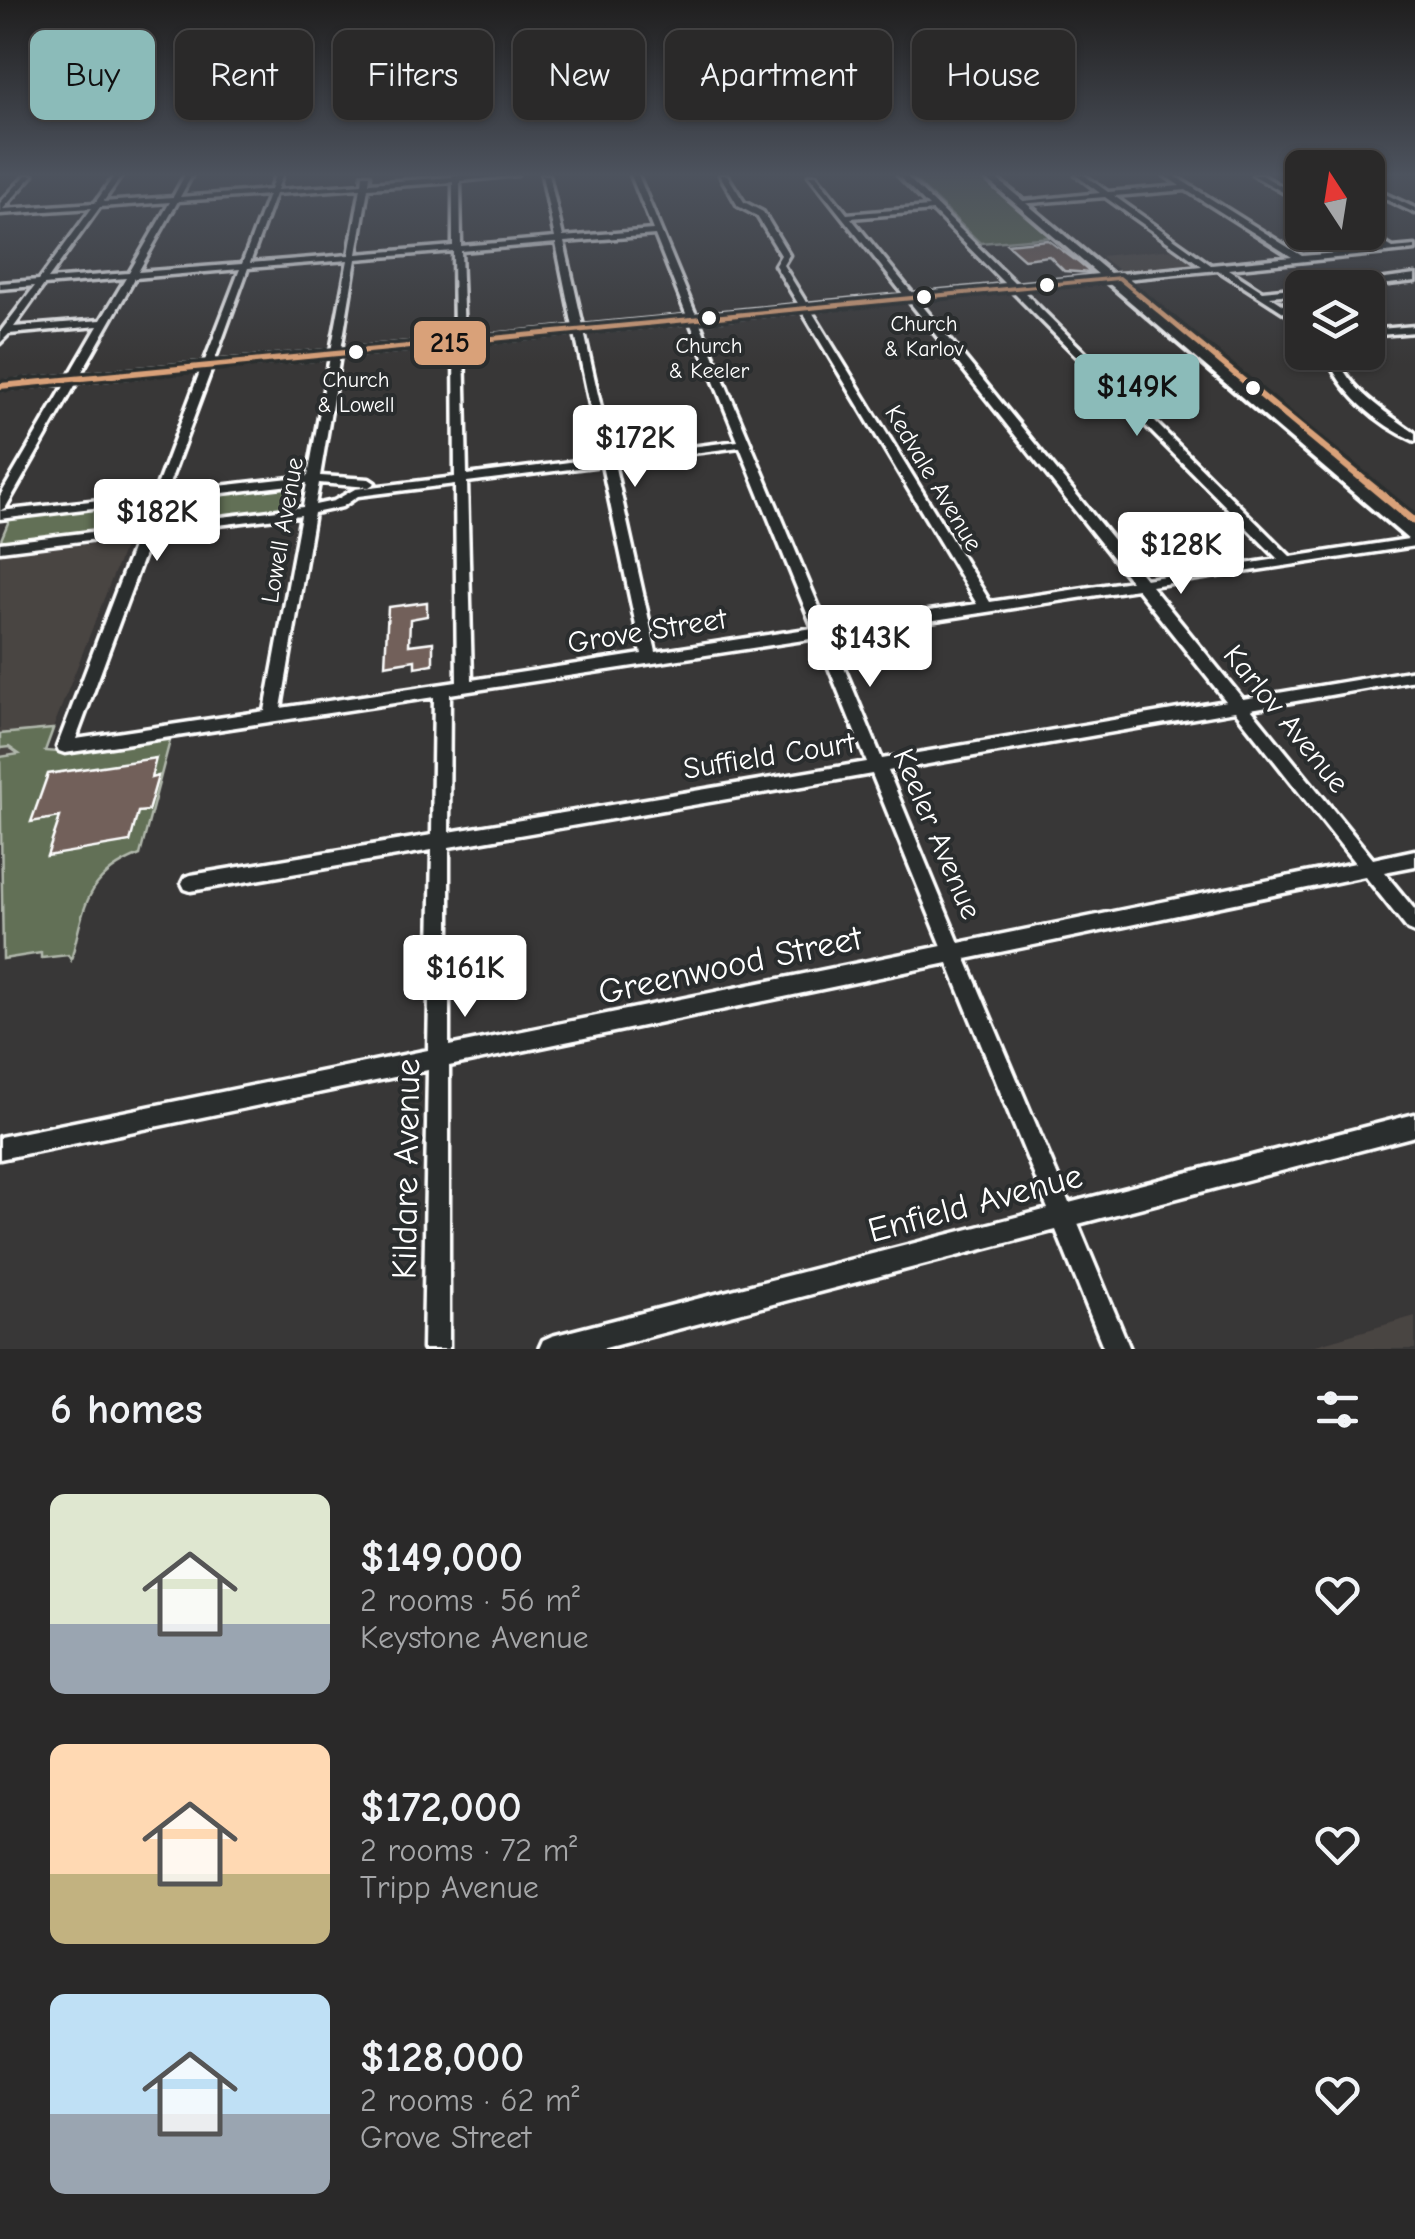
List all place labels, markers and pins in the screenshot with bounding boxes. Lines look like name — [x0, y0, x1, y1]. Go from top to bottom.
unlabelled marker — [1037, 275, 1057, 295]
marker: Church & Karlov — [914, 287, 934, 307]
marker: Church & Keeler — [699, 308, 719, 328]
place label: Church & Karlov — [884, 311, 964, 362]
place label: Church & Keeler — [669, 333, 749, 384]
marker: Church & Lowell — [346, 342, 366, 362]
pin: $149K — [1067, 354, 1207, 439]
place label: Church & Lowell — [317, 367, 395, 418]
unlabelled marker — [1243, 378, 1263, 398]
pin: $172K — [565, 405, 705, 490]
pin: $182K — [87, 479, 227, 564]
pin: $128K — [1111, 512, 1251, 597]
pin: $143K — [800, 605, 940, 690]
pin: $161K — [395, 935, 535, 1020]

